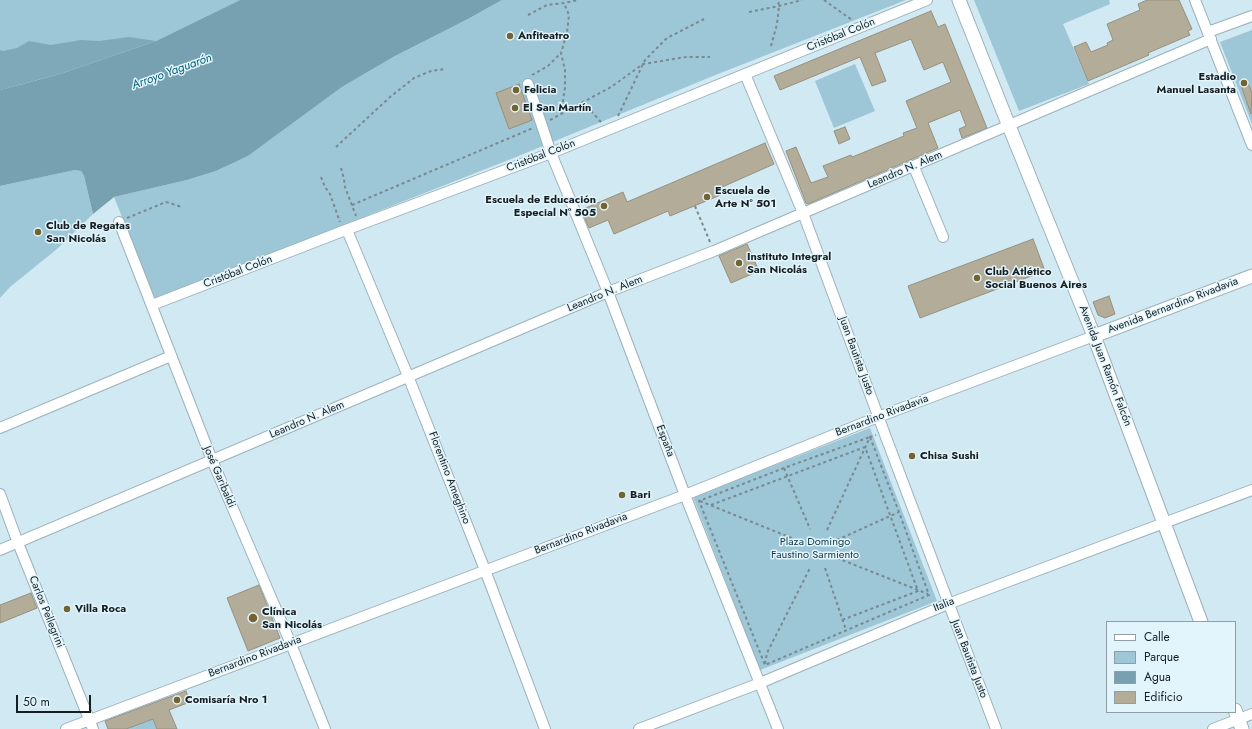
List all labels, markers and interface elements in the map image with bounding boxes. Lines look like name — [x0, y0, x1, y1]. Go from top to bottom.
street label: Cristóbal Colón — [805, 15, 877, 55]
place label: Anfiteatro — [518, 29, 569, 43]
marker: Anfiteatro — [505, 31, 515, 41]
water label: Arroyo Yaguarón — [130, 51, 214, 93]
place label: Estadio Manuel Lasanta — [1157, 70, 1236, 96]
marker: Estadio Manuel Lasanta — [1239, 78, 1249, 88]
place label: Felicia — [524, 83, 556, 97]
marker: Felicia — [511, 85, 521, 95]
place label: El San Martín — [523, 101, 591, 115]
marker: El San Martín — [510, 103, 520, 113]
street label: Cristóbal Colón — [505, 137, 577, 175]
street label: Leandro N. Alem — [866, 148, 944, 192]
place label: Escuela de Arte N° 501 — [715, 184, 776, 210]
marker: Escuela de Arte N° 501 — [702, 192, 712, 202]
place label: Escuela de Educación Especial N° 505 — [485, 193, 596, 219]
marker: Escuela de Educación Especial N° 505 — [599, 201, 609, 211]
place label: Club de Regatas San Nicolás — [46, 219, 130, 245]
marker: Club de Regatas San Nicolás — [33, 227, 43, 237]
place label: Instituto Integral San Nicolás — [747, 250, 831, 276]
street label: Cristóbal Colón — [202, 253, 274, 291]
marker: Instituto Integral San Nicolás — [734, 258, 744, 268]
place label: Club Atlético Social Buenos Aires — [985, 265, 1087, 291]
street label: Leandro N. Alem — [565, 273, 645, 315]
marker: Club Atlético Social Buenos Aires — [972, 273, 982, 283]
street label: Avenida Bernardino Rivadavia — [1106, 275, 1240, 337]
street label: Avenida Juan Ramón Falcón — [1076, 304, 1134, 428]
street label: Juan Bautista Justo — [836, 315, 876, 397]
street label: Bernardino Rivadavia — [834, 392, 930, 440]
street label: Leandro N. Alem — [268, 398, 346, 442]
street label: España — [653, 423, 677, 459]
street label: Florentino Ameghino — [425, 430, 473, 526]
street label: José Garibaldi — [200, 444, 238, 510]
place label: Chisa Sushi — [920, 449, 979, 463]
marker: Chisa Sushi — [907, 451, 917, 461]
place label: Bari — [630, 488, 651, 502]
marker: Bari — [617, 490, 627, 500]
street label: Bernardino Rivadavia — [533, 510, 629, 558]
park label: Plaza Domingo Faustino Sarmiento — [771, 535, 859, 561]
street label: Carlos Pellegrini — [26, 574, 66, 650]
street label: Italia — [932, 595, 956, 615]
place label: Villa Roca — [75, 602, 126, 616]
marker: Villa Roca — [62, 604, 72, 614]
place label: Clínica San Nicolás — [262, 605, 322, 631]
marker: Clínica San Nicolás — [247, 612, 259, 624]
street label: Juan Bautista Justo — [948, 618, 990, 700]
legend — [1106, 621, 1236, 713]
text: Calle — [1144, 628, 1170, 646]
street label: Bernardino Rivadavia — [207, 633, 303, 681]
text: Parque — [1144, 648, 1179, 666]
text: Agua — [1144, 668, 1171, 686]
scale bar — [18, 687, 93, 713]
text: Edificio — [1144, 688, 1183, 706]
text: 50 m — [23, 693, 50, 711]
place label: Comisaría Nro 1 — [185, 693, 267, 707]
marker: Comisaría Nro 1 — [172, 695, 182, 705]

